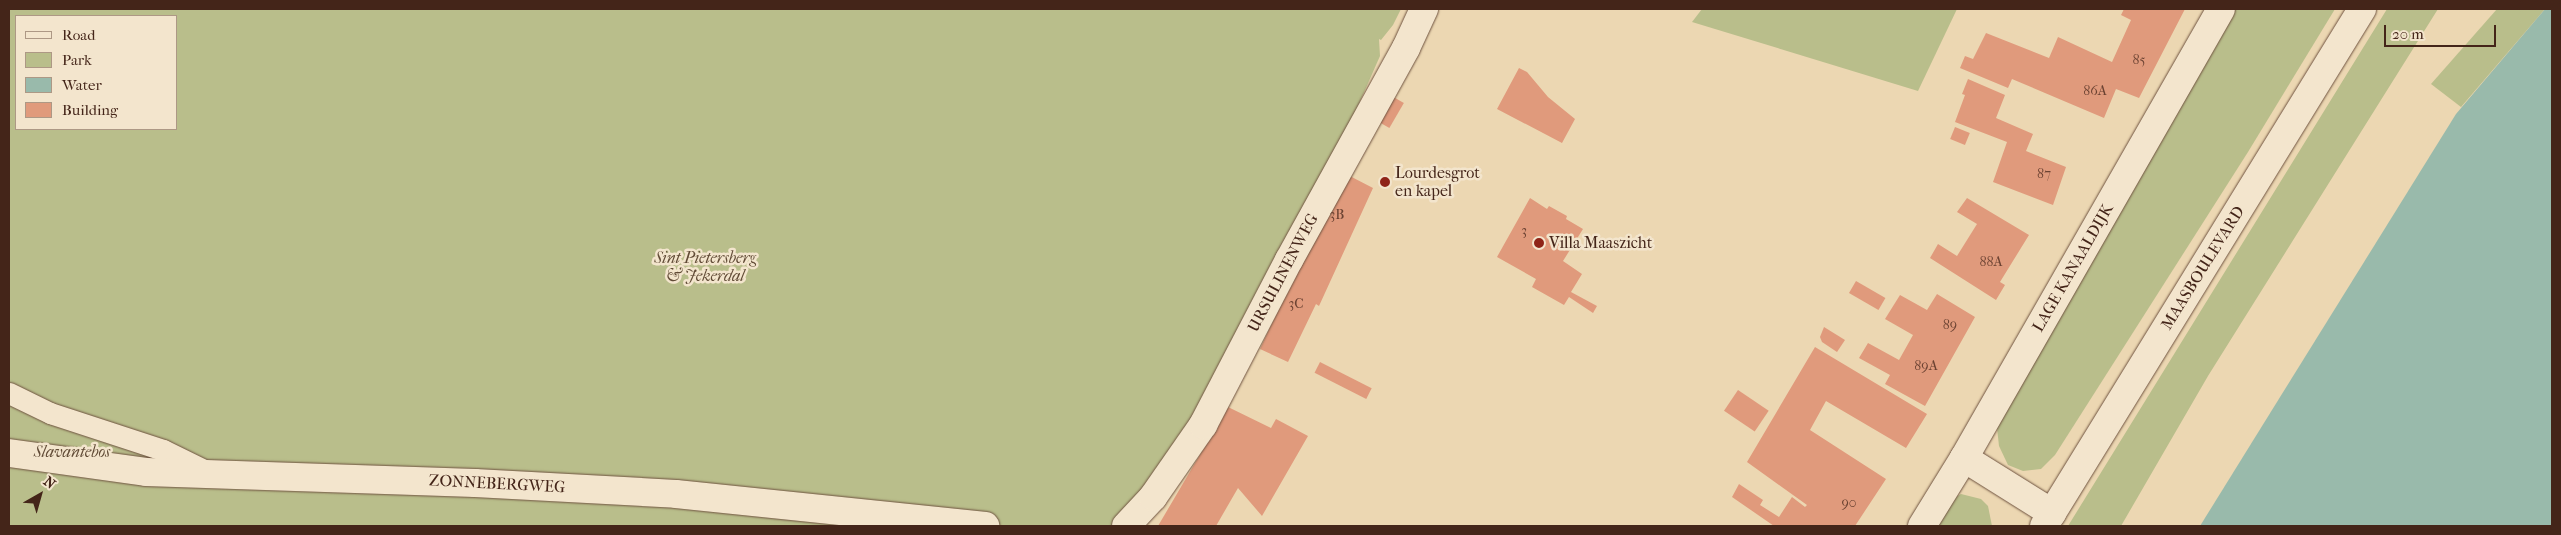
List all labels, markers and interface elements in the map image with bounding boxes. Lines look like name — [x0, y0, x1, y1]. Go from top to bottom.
legend — [15, 15, 178, 130]
scale bar — [2386, 15, 2498, 47]
text: 20 m — [2392, 25, 2424, 43]
text: Road — [62, 26, 95, 44]
text: Park — [62, 51, 92, 69]
house number: 85 — [2132, 52, 2146, 68]
text: Water — [62, 76, 102, 94]
house number: 86A — [2083, 83, 2107, 99]
text: Building — [62, 101, 118, 119]
place label: Lourdesgrot en kapel — [1395, 163, 1480, 201]
house number: 87 — [2037, 166, 2051, 182]
marker: Lourdesgrot en kapel — [1379, 176, 1391, 188]
street label: LAGE KANAALDIJK — [2029, 201, 2117, 335]
street label: MAASBOULEVARD — [2157, 203, 2249, 333]
house number: 3B — [1330, 207, 1344, 223]
street label: URSULINENWEG — [1244, 210, 1322, 336]
house number: 3 — [1521, 223, 1527, 239]
place label: Villa Maaszicht — [1549, 233, 1652, 253]
marker: Villa Maaszicht — [1533, 237, 1545, 249]
park label: Sint Pietersberg & Jekerdal — [654, 248, 756, 286]
house number: 88A — [1979, 254, 2003, 270]
house number: 3C — [1288, 296, 1304, 312]
house number: 89 — [1943, 317, 1957, 333]
house number: 89A — [1914, 358, 1938, 374]
park label: Slavantebos — [34, 442, 110, 462]
north arrow — [15, 470, 65, 520]
street label: ZONNEBERGWEG — [428, 471, 566, 497]
text: N — [40, 473, 59, 493]
house number: 90 — [1841, 495, 1857, 511]

